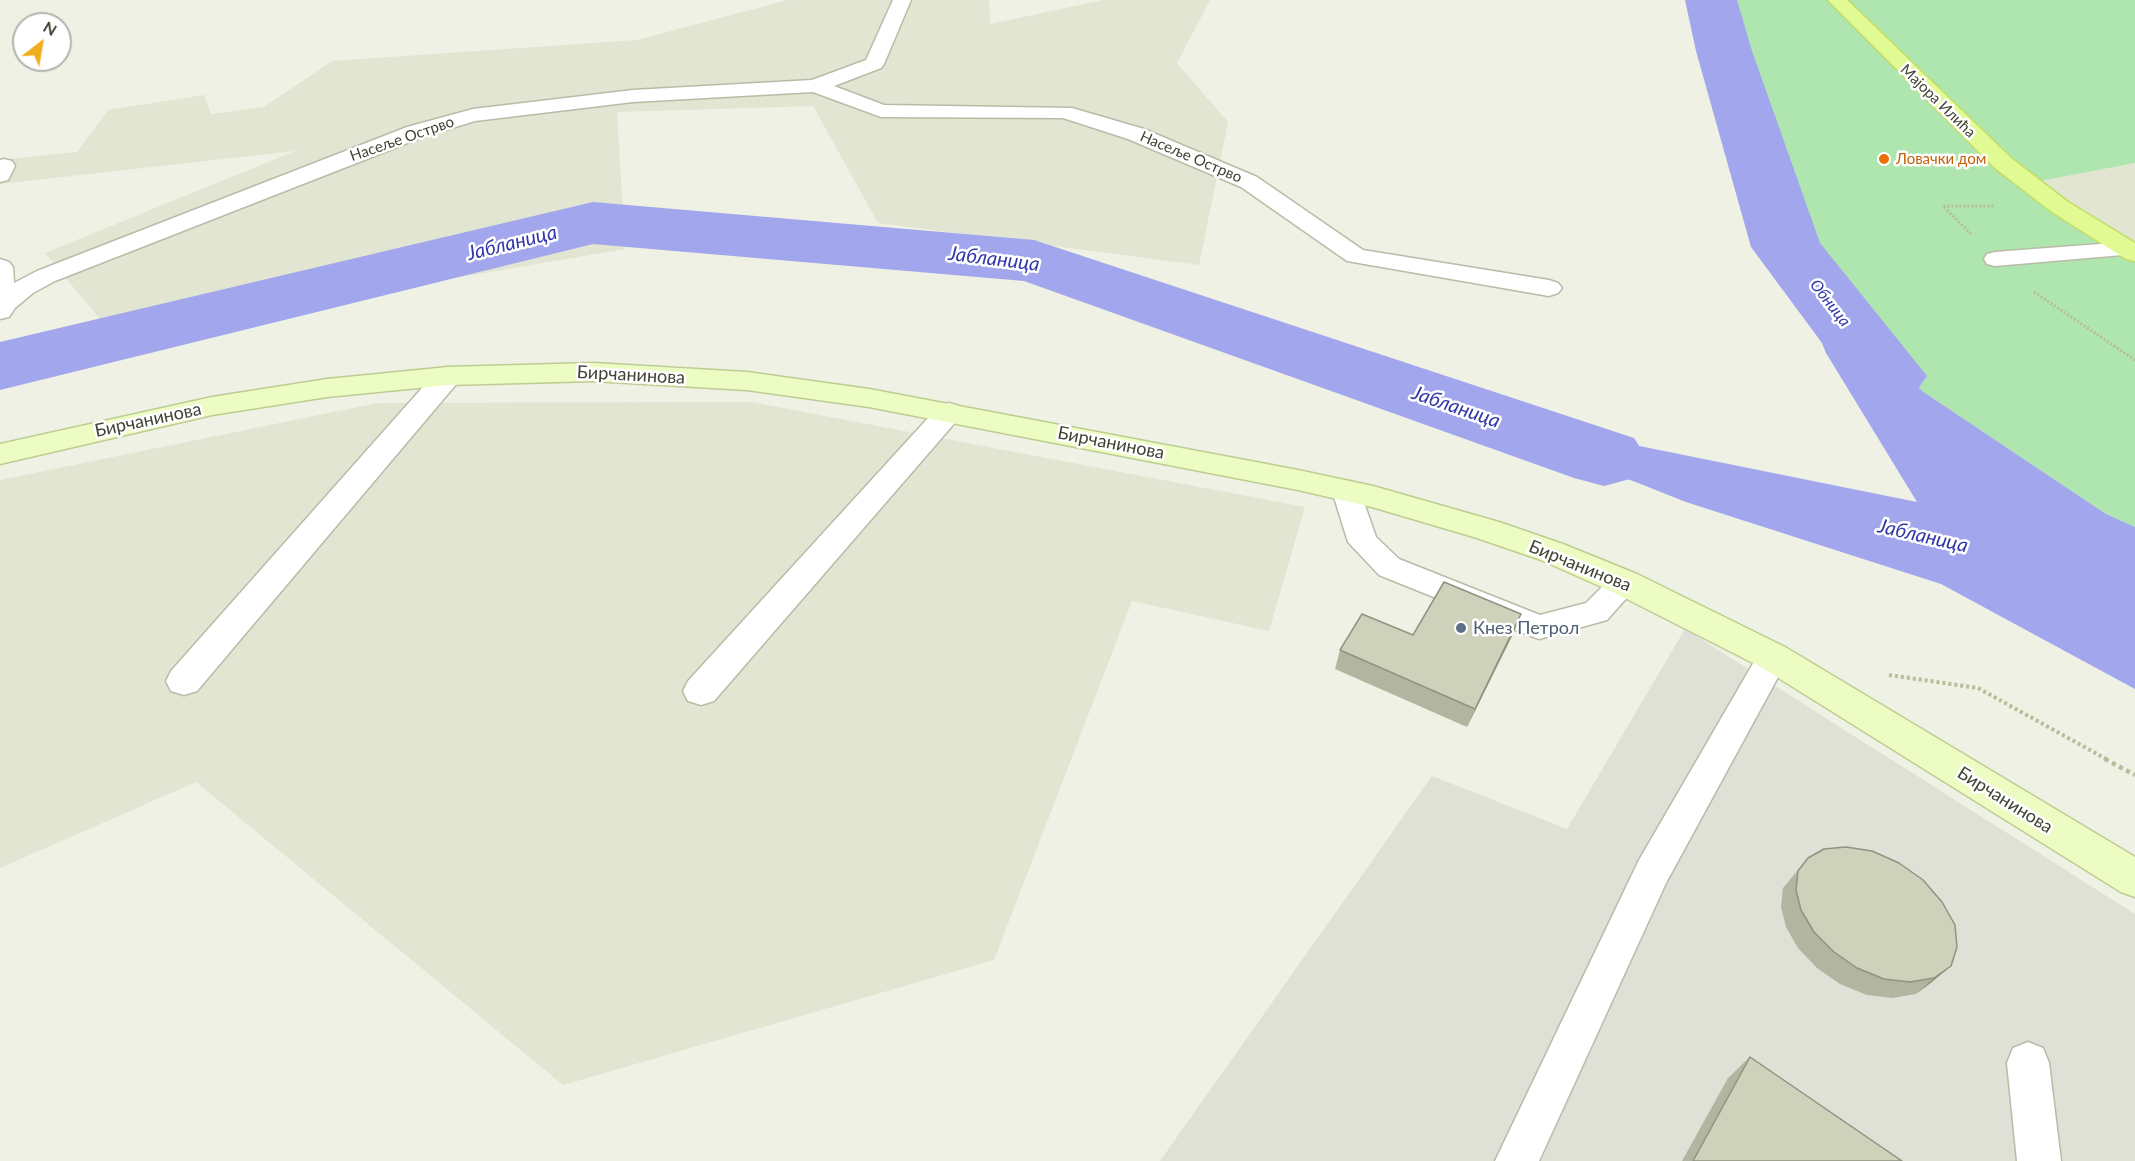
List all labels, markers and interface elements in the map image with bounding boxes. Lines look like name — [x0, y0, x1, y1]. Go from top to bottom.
north arrow — [12, 12, 72, 72]
text: N — [40, 17, 61, 39]
street label: Мајора Илића — [1897, 61, 1979, 141]
street label: Насеље Острво — [348, 113, 456, 165]
street label: Насеље Острво — [1137, 127, 1245, 187]
place label: Ловачки дом — [1896, 150, 1986, 168]
marker: Ловачки дом — [1877, 152, 1891, 166]
water label: Јабланица — [465, 220, 559, 266]
water label: Јабланица — [947, 241, 1041, 277]
water label: Обница — [1806, 276, 1854, 330]
street label: Бирчанинова — [576, 361, 686, 389]
water label: Јабланица — [1409, 381, 1503, 433]
street label: Бирчанинова — [93, 398, 203, 442]
street label: Бирчанинова — [1056, 422, 1166, 464]
water label: Јабланица — [1876, 514, 1970, 558]
street label: Бирчанинова — [1526, 536, 1634, 596]
place label: Кнез Петрол — [1473, 617, 1579, 639]
marker: Кнез Петрол — [1454, 621, 1468, 635]
street label: Бирчанинова — [1953, 762, 2057, 838]

